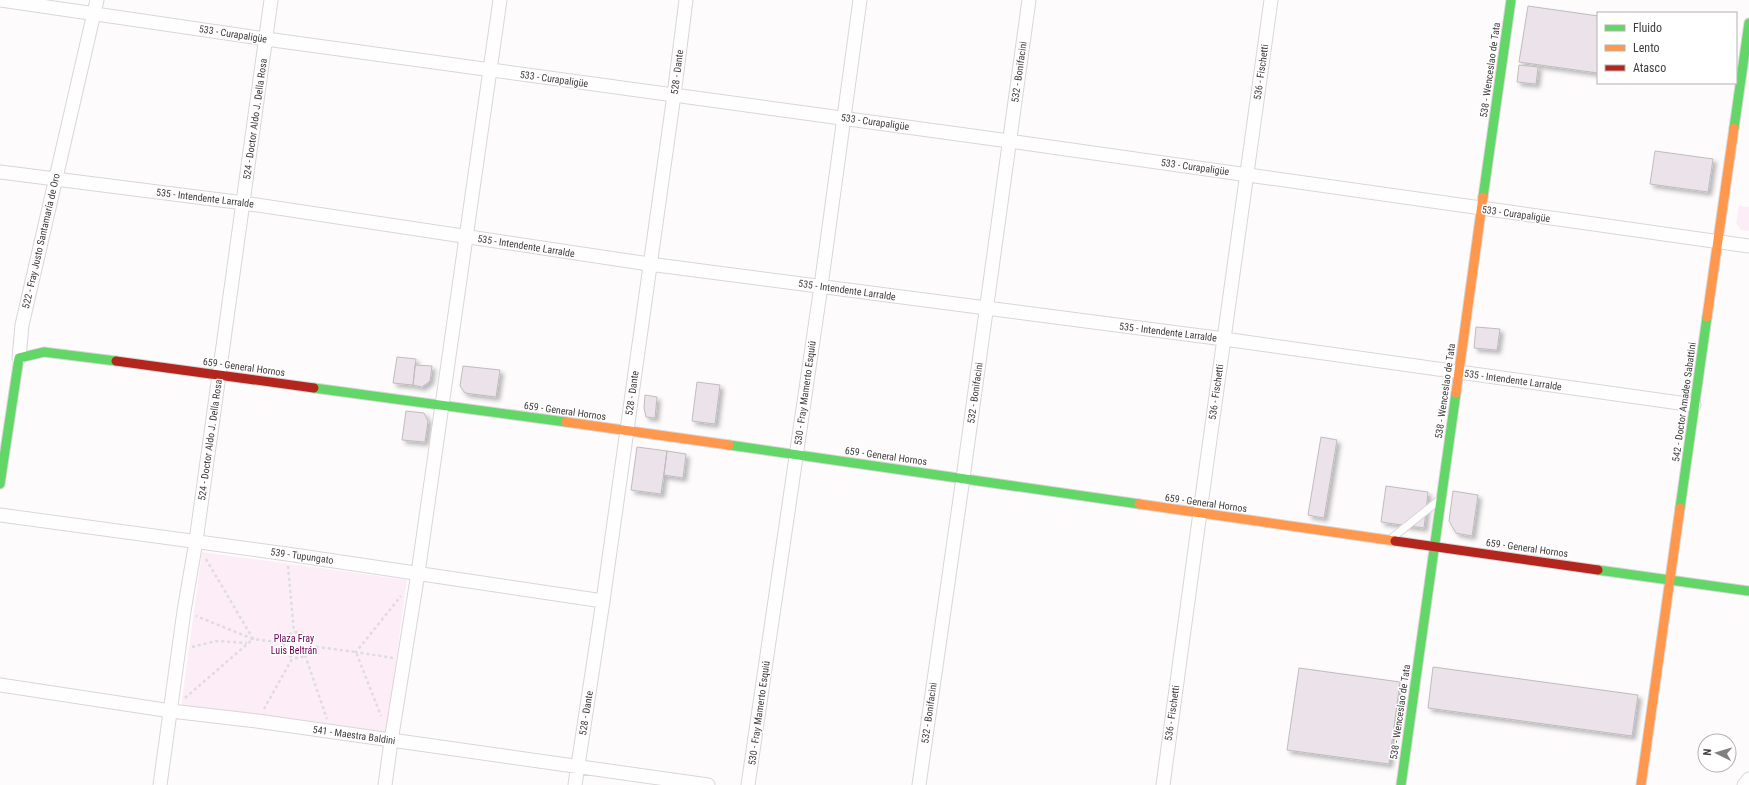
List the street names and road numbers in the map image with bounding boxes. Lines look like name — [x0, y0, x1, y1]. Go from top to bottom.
street label: 538 - Wenceslao de Tata — [1478, 21, 1502, 118]
street label: 533 - Curapaligüe — [198, 23, 268, 45]
street label: 532 - Bonifacini — [1009, 41, 1029, 103]
street label: 536 - Fischetti — [1252, 44, 1270, 100]
street label: 528 - Dante — [669, 49, 685, 95]
street label: 524 - Doctor Aldo J. Della Rosa — [241, 57, 269, 180]
street label: 533 - Curapaligüe — [519, 69, 589, 89]
street label: 533 - Curapaligüe — [840, 112, 910, 132]
street label: 533 - Curapaligüe — [1160, 157, 1230, 177]
street label: 522 - Fray Justo Santamaría de Oro — [20, 172, 62, 310]
street label: 535 - Intendente Larralde — [156, 187, 255, 209]
street label: 533 - Curapaligüe — [1481, 204, 1551, 224]
street label: 535 - Intendente Larralde — [477, 233, 576, 259]
street label: 535 - Intendente Larralde — [798, 278, 897, 302]
street label: 535 - Intendente Larralde — [1119, 321, 1218, 343]
street label: 530 - Fray Mamerto Esquiú — [792, 340, 818, 446]
street label: 538 - Wenceslao de Tata — [1433, 342, 1457, 439]
street label: 542 - Doctor Amadeo Sabattini — [1670, 342, 1698, 462]
street label: 659 - General Hornos — [202, 356, 286, 378]
street label: 532 - Bonifacini — [965, 362, 985, 424]
street label: 536 - Fischetti — [1207, 364, 1225, 420]
street label: 535 - Intendente Larralde — [1464, 368, 1563, 392]
street label: 528 - Dante — [623, 370, 641, 416]
street label: 524 - Doctor Aldo J. Della Rosa — [196, 378, 224, 501]
street label: 659 - General Hornos — [523, 400, 607, 422]
street label: 659 - General Hornos — [844, 445, 928, 467]
street label: 659 - General Hornos — [1164, 492, 1248, 514]
street label: 659 - General Hornos — [1485, 537, 1569, 559]
street label: 539 - Tupungato — [270, 546, 334, 566]
street label: 530 - Fray Mamerto Esquiú — [746, 660, 772, 766]
street label: 538 - Wenceslao de Tata — [1388, 663, 1412, 760]
street label: 532 - Bonifacini — [919, 682, 939, 744]
street label: 536 - Fischetti — [1163, 685, 1181, 741]
street label: 528 - Dante — [577, 690, 595, 736]
street label: 541 - Maestra Baldini — [312, 724, 396, 746]

